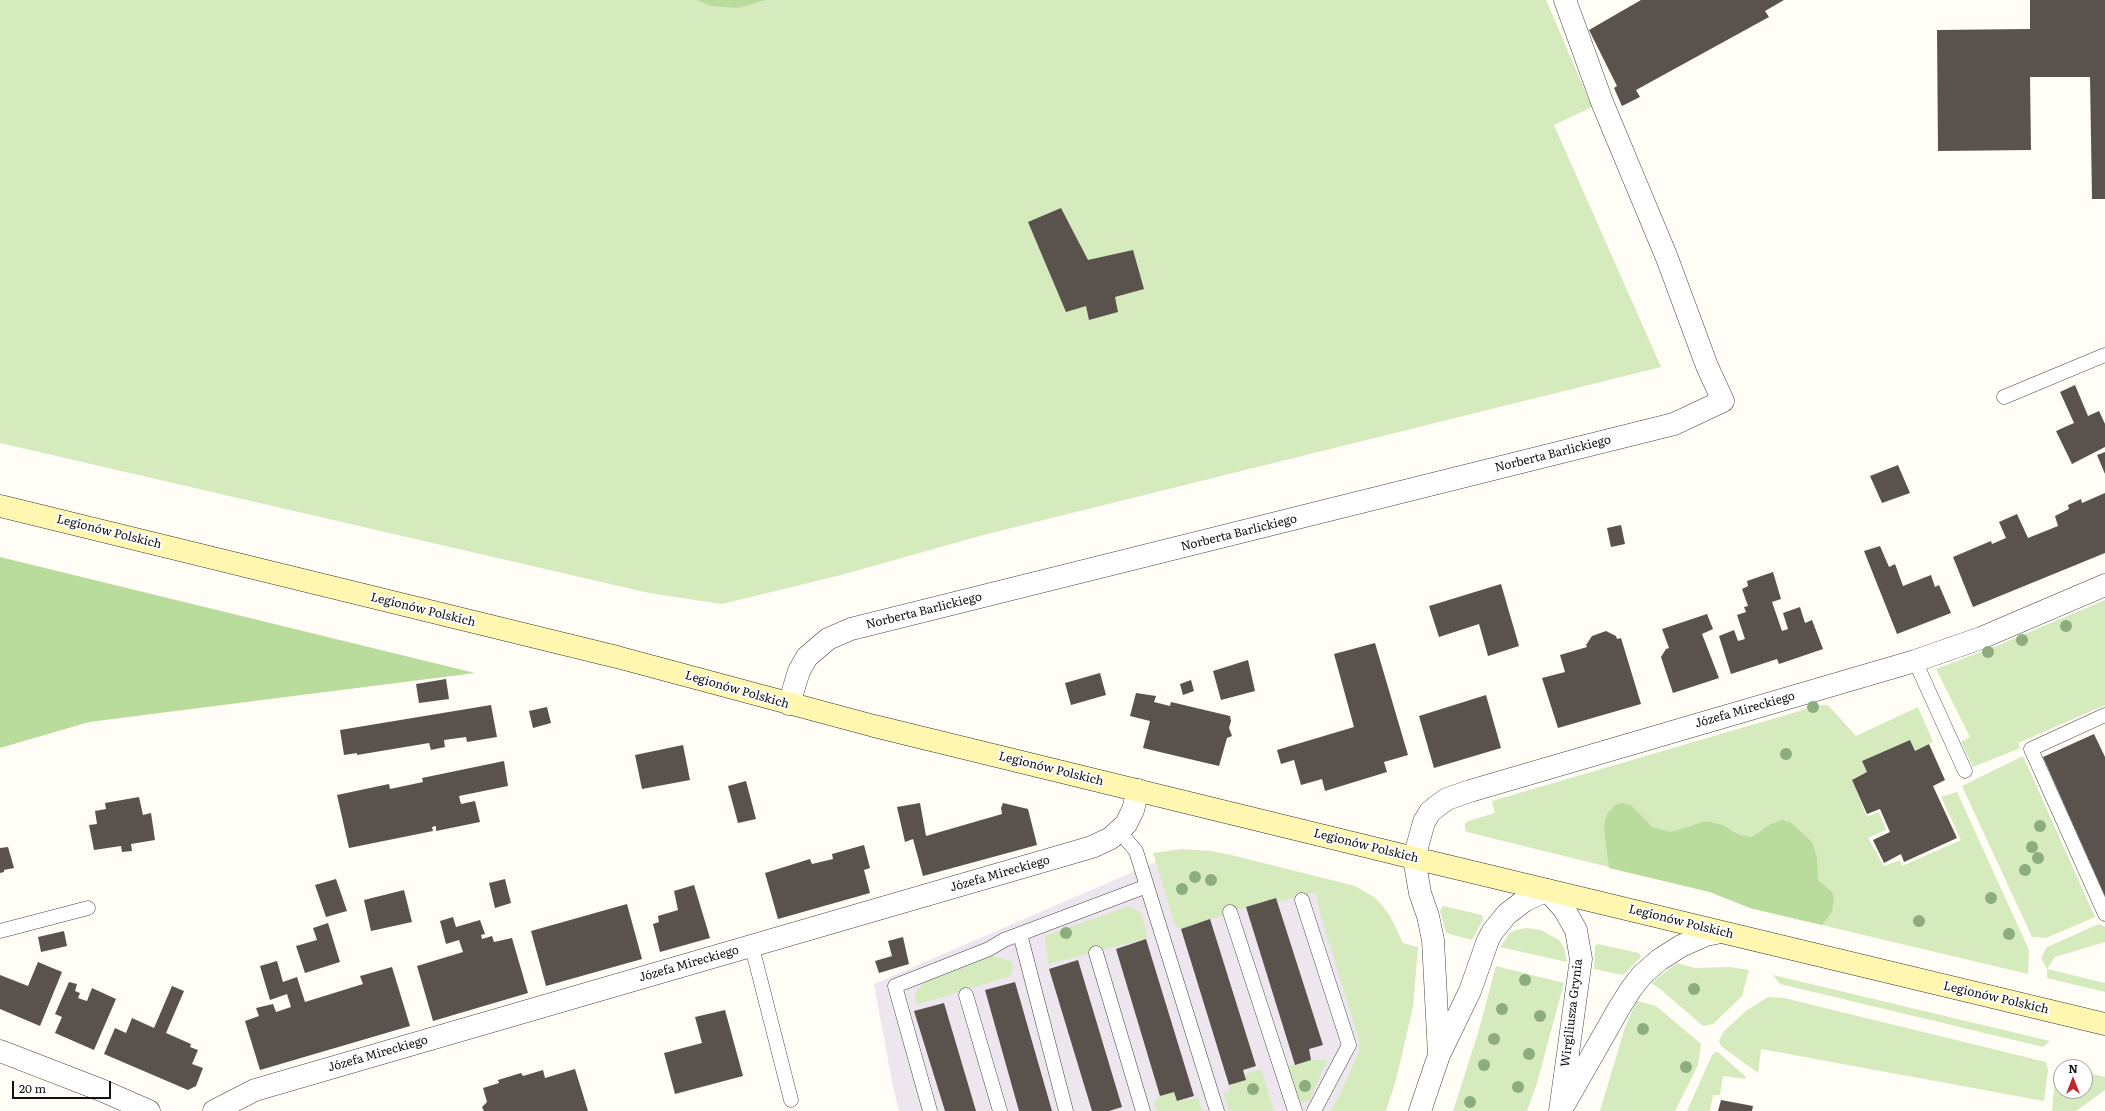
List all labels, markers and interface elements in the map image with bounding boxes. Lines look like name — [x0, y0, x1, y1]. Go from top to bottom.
street label: Norberta Barlickiego — [1493, 433, 1613, 475]
street label: Legionów Polskich — [55, 512, 163, 552]
street label: Norberta Barlickiego — [1179, 512, 1299, 554]
street label: Legionów Polskich — [369, 590, 477, 630]
street label: Norberta Barlickiego — [864, 590, 984, 632]
street label: Legionów Polskich — [683, 668, 791, 712]
street label: Józefa Mireckiego — [1693, 689, 1797, 731]
street label: Legionów Polskich — [997, 749, 1105, 789]
street label: Legionów Polskich — [1312, 826, 1420, 866]
street label: Józefa Mireckiego — [948, 853, 1052, 895]
street label: Legionów Polskich — [1627, 902, 1735, 942]
street label: Józefa Mireckiego — [637, 943, 741, 985]
street label: Wirgiliusza Grynia — [1558, 958, 1586, 1068]
street label: Legionów Polskich — [1942, 979, 2050, 1017]
street label: Józefa Mireckiego — [326, 1033, 430, 1075]
north arrow — [2053, 1059, 2093, 1099]
text: N — [2068, 1060, 2078, 1076]
scale bar — [14, 1073, 113, 1099]
text: 20 m — [19, 1079, 46, 1097]

